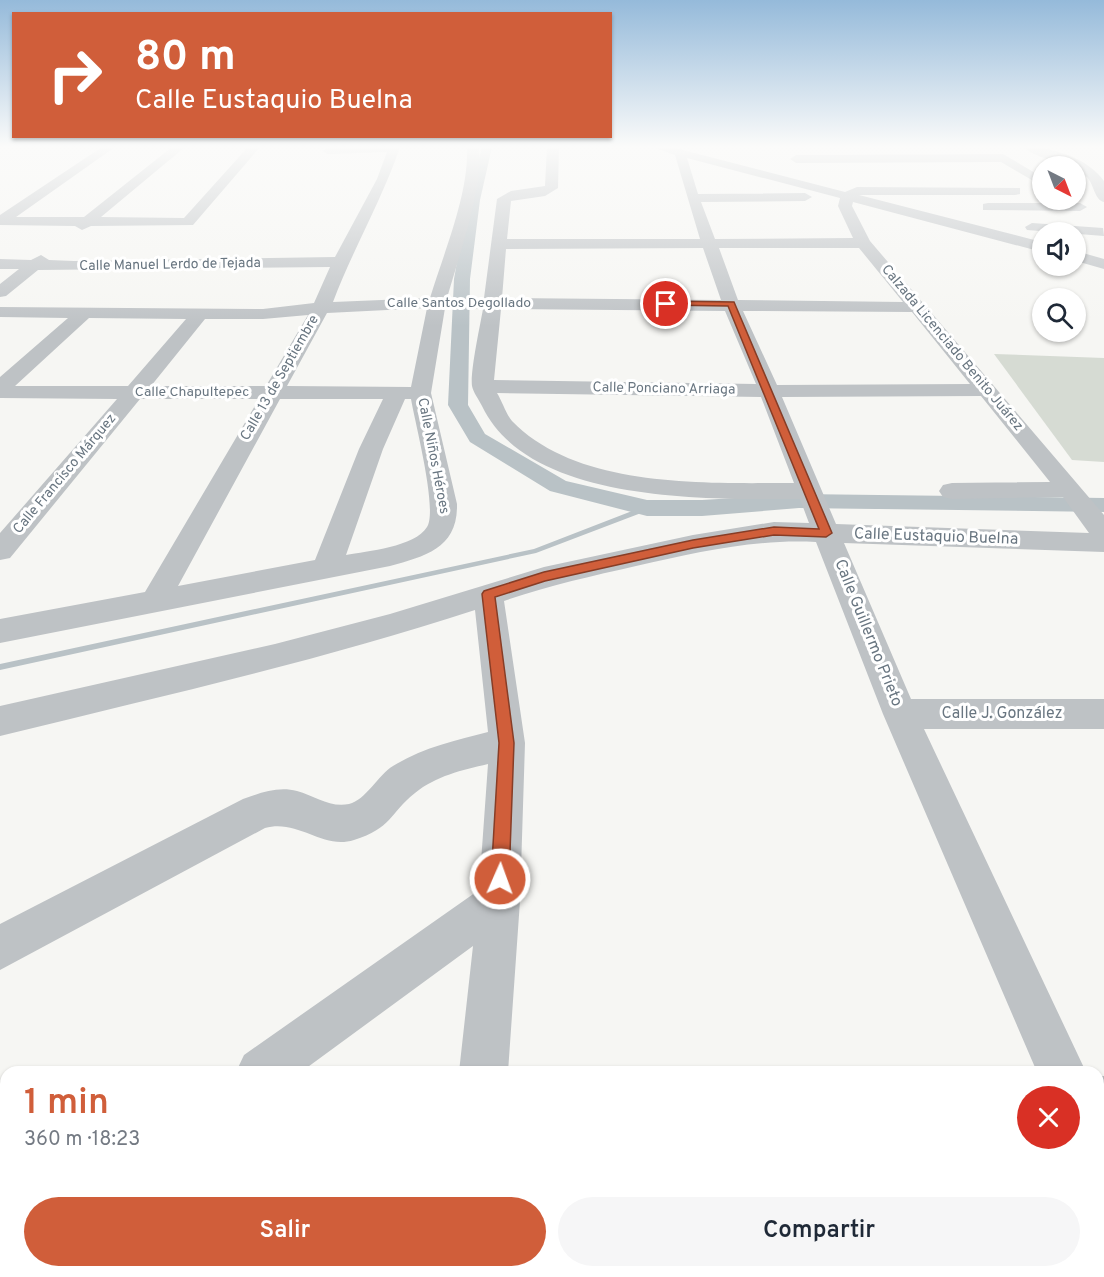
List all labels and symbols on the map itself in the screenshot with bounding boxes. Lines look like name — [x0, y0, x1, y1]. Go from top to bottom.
north arrow — [1032, 156, 1086, 210]
street label: Calle Manuel Lerdo de Tejada — [79, 255, 261, 275]
street label: Calzada Licenciado Benito Juárez — [877, 261, 1027, 435]
pin — [640, 278, 691, 329]
street label: Calle Santos Degollado — [387, 295, 531, 312]
street label: Calle 13 de Septiembre — [237, 312, 323, 444]
street label: Calle Ponciano Arriaga — [592, 379, 736, 399]
street label: Calle Chapultepec — [135, 384, 249, 401]
street label: Calle Niños Héroes — [413, 397, 453, 515]
street label: Calle Francisco Márquez — [10, 411, 120, 537]
street label: Calle Eustaquio Buelna — [853, 524, 1019, 550]
street label: Calle Guillermo Prieto — [829, 556, 907, 710]
street label: Calle J. González — [941, 704, 1063, 724]
position arrow — [468, 847, 532, 911]

